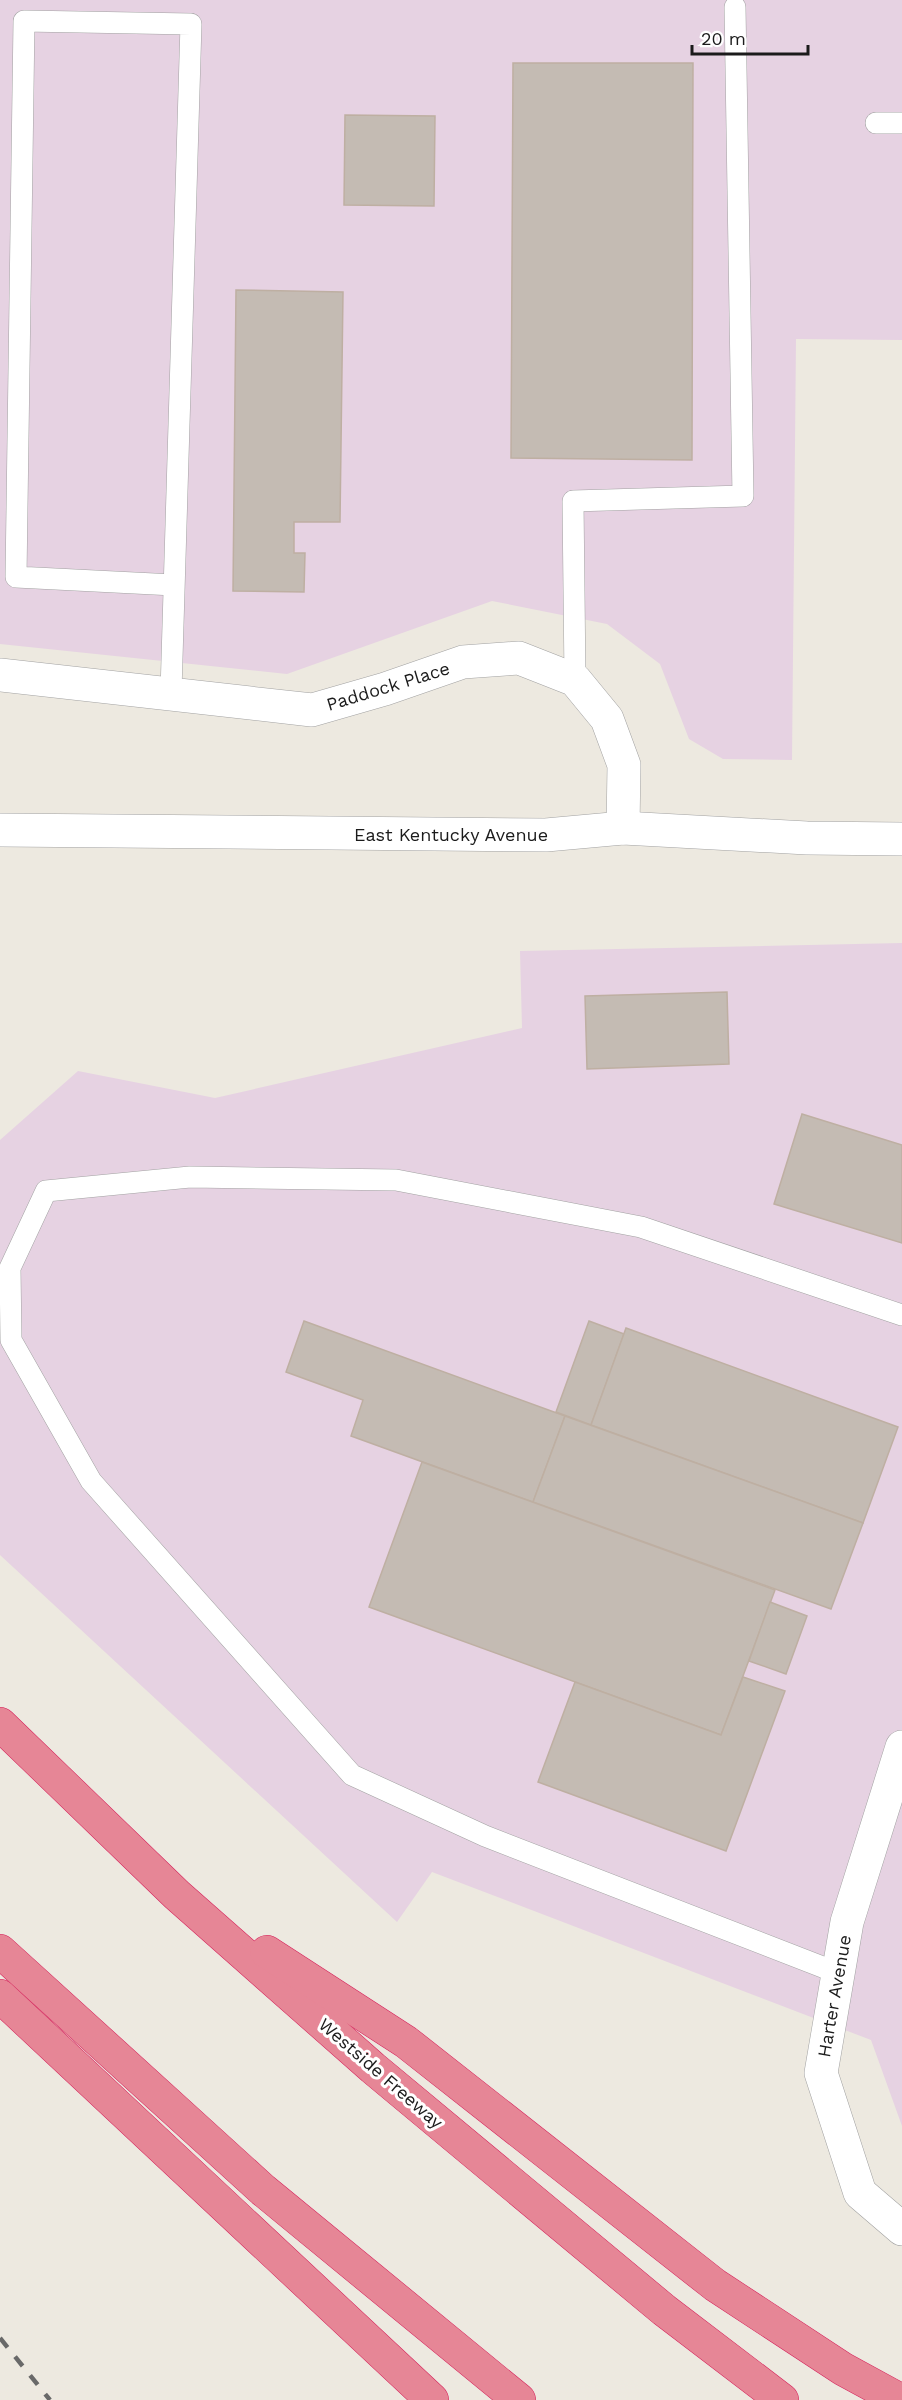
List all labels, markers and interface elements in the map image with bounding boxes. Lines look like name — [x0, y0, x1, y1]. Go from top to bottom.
scale bar — [692, 18, 808, 56]
text: 20 m — [701, 28, 746, 49]
street label: Paddock Place — [324, 657, 452, 715]
street label: East Kentucky Avenue — [354, 824, 548, 845]
street label: Harter Avenue — [813, 1933, 855, 2059]
street label: Westside Freeway — [315, 2013, 448, 2133]

